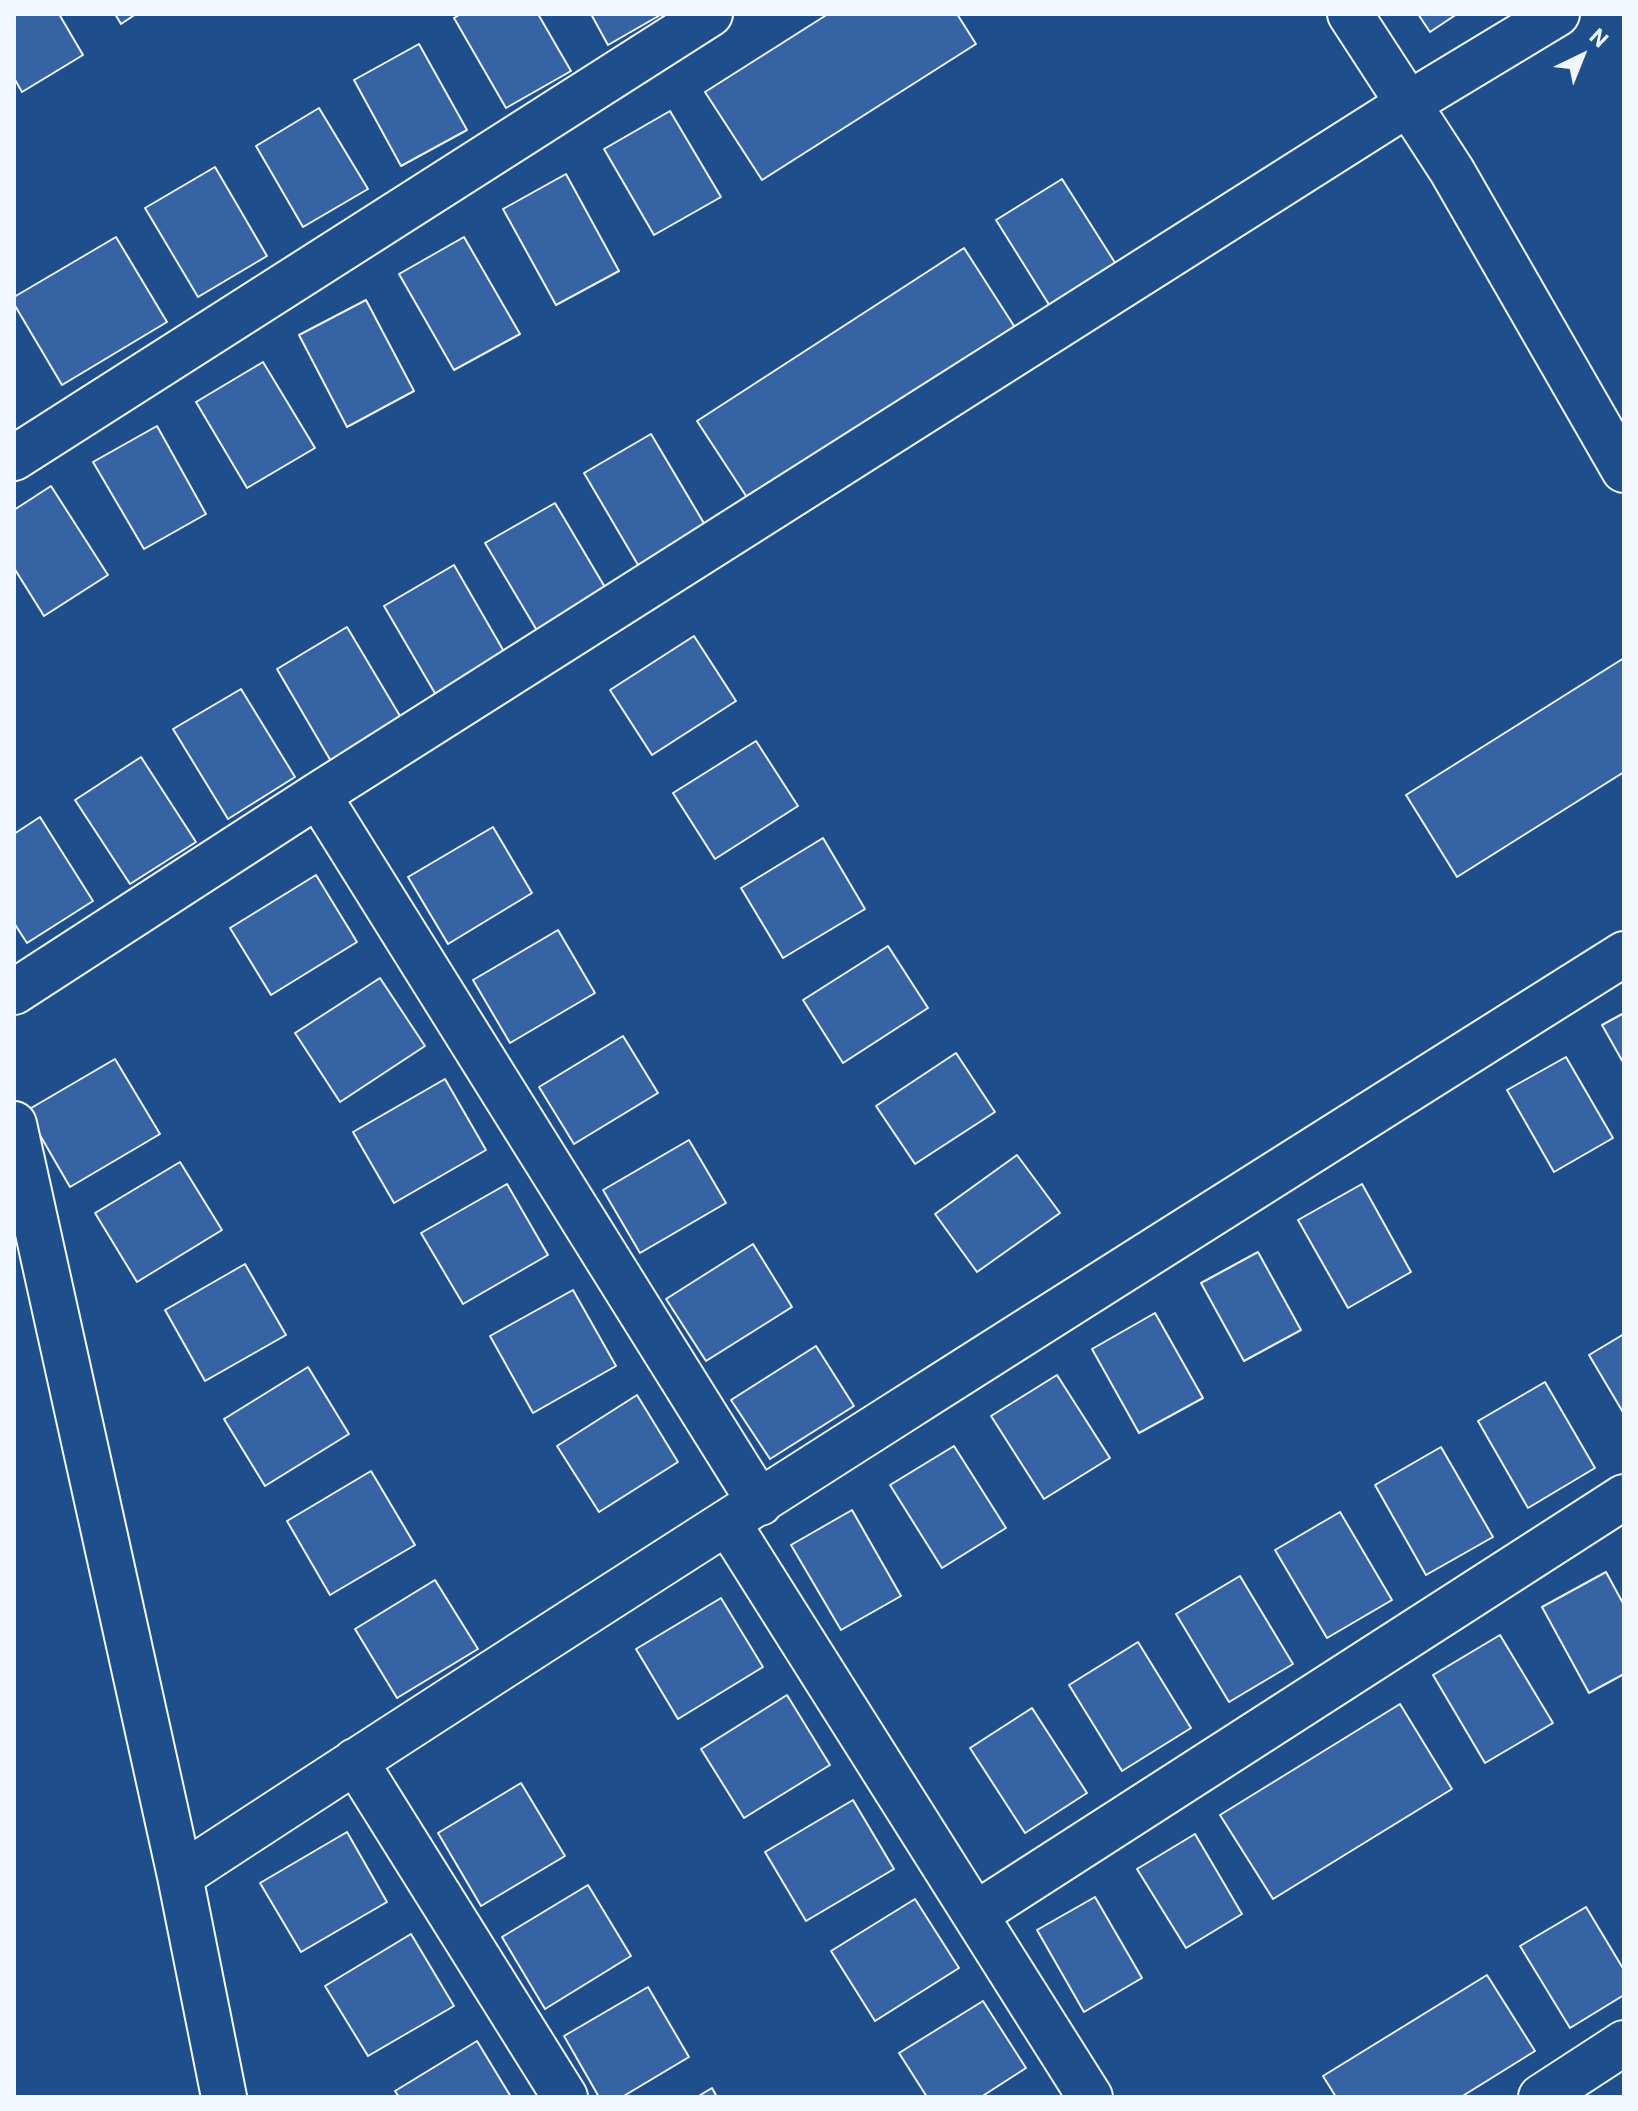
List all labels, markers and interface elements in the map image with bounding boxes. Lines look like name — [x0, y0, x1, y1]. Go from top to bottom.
north arrow — [1542, 16, 1622, 96]
text: N — [1585, 24, 1613, 53]

